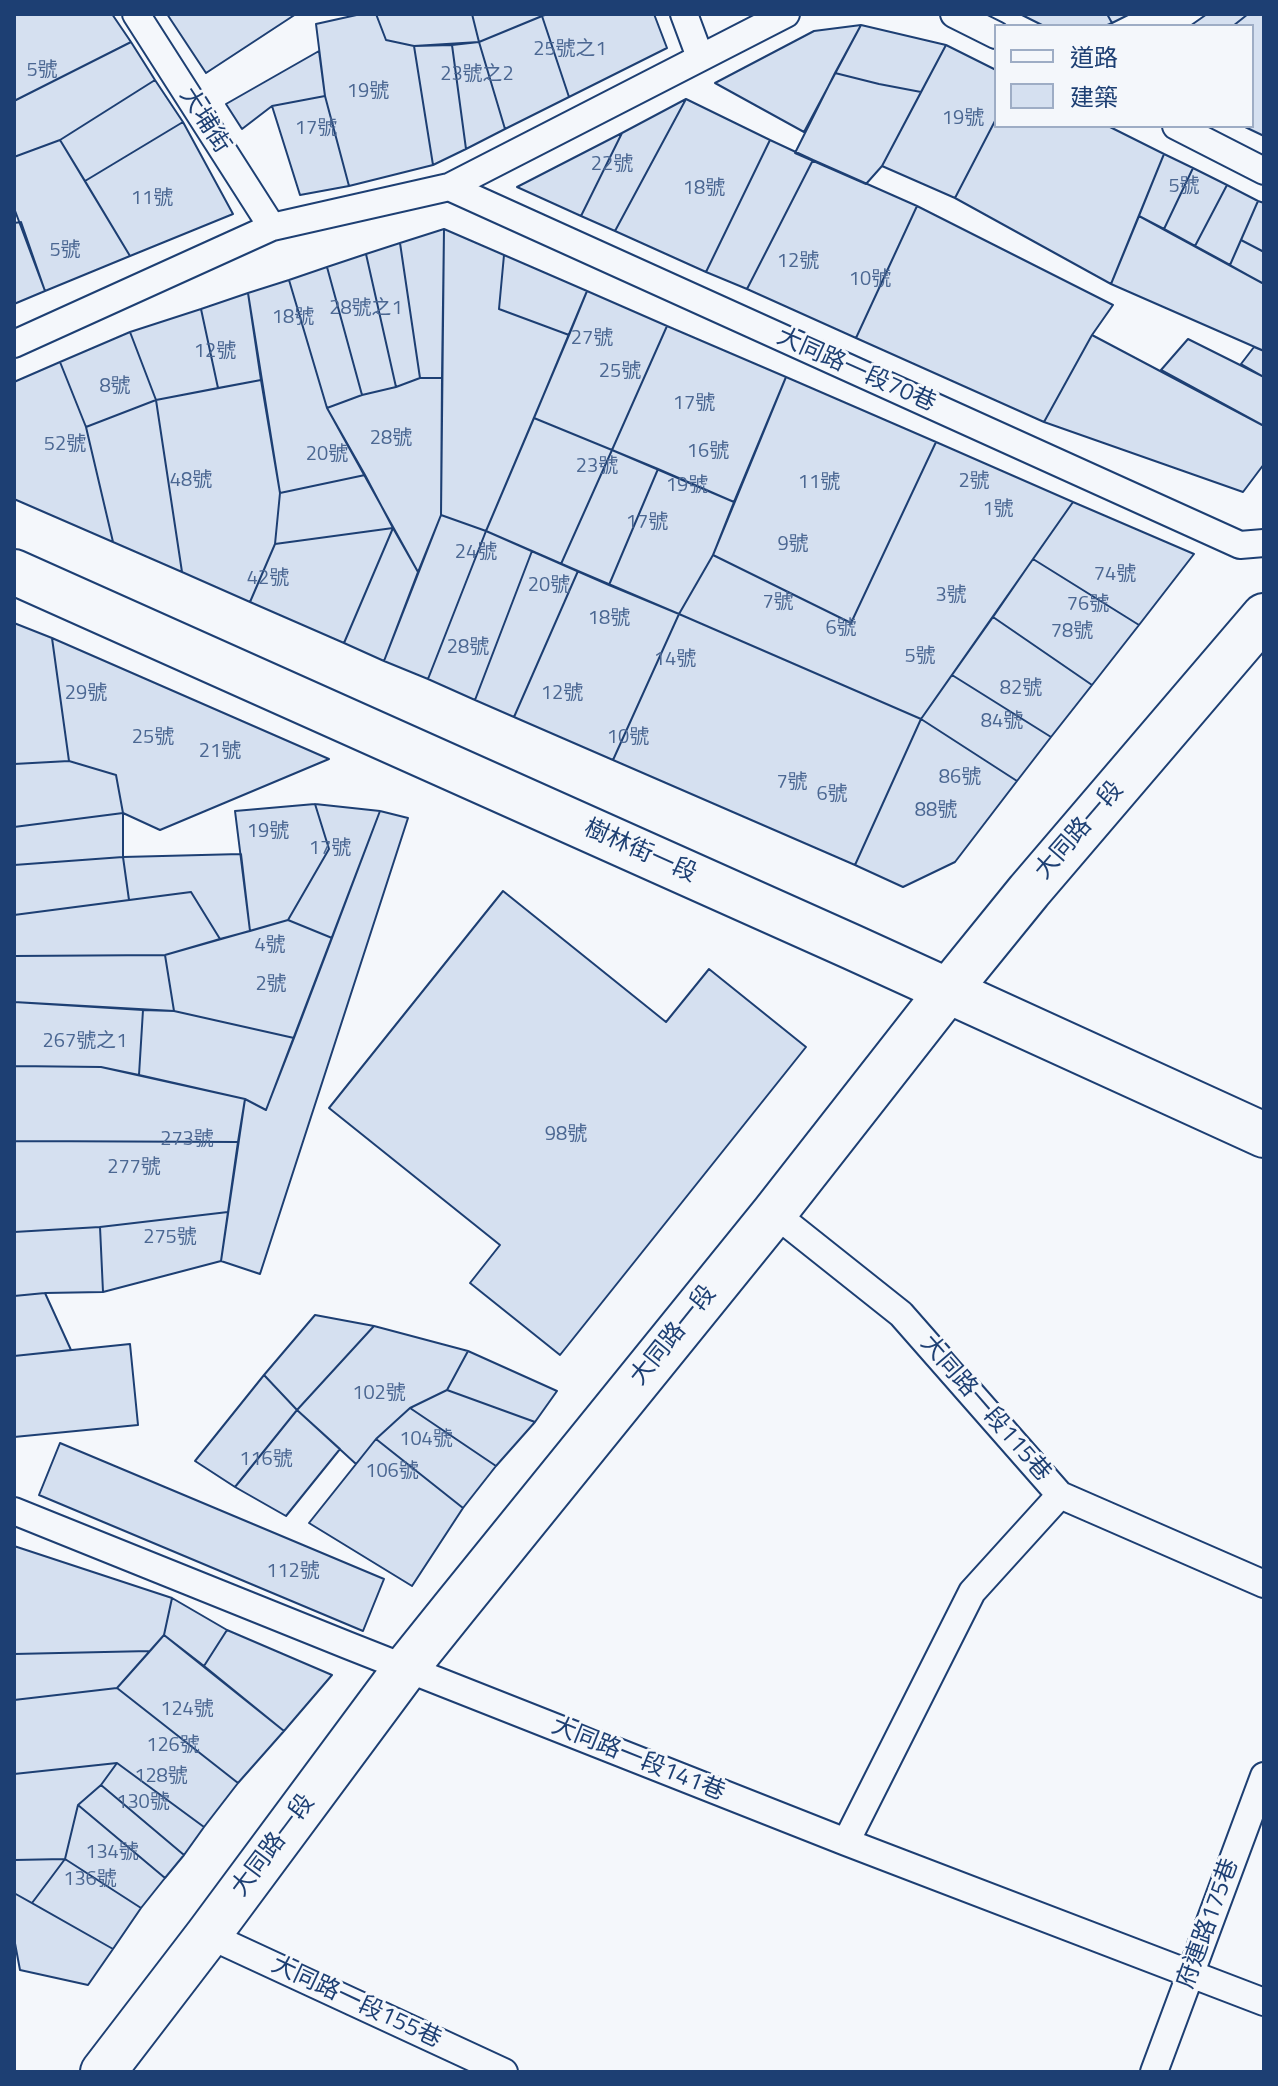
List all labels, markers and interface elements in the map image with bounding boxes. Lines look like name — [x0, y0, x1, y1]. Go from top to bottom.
legend — [994, 24, 1254, 128]
house number: 25號之1 — [533, 38, 607, 62]
text: 道路 — [1070, 39, 1118, 75]
house number: 5號 — [26, 59, 58, 83]
house number: 23號之2 — [440, 63, 514, 87]
text: 建築 — [1070, 79, 1118, 115]
house number: 19號 — [347, 80, 389, 104]
street label: 大埔街 — [172, 83, 236, 159]
house number: 19號 — [942, 107, 984, 131]
house number: 17號 — [295, 117, 337, 141]
house number: 22號 — [591, 153, 633, 177]
house number: 5號 — [1168, 175, 1200, 199]
house number: 18號 — [683, 177, 725, 201]
house number: 11號 — [131, 187, 173, 211]
house number: 5號 — [49, 239, 81, 263]
house number: 12號 — [777, 250, 819, 274]
house number: 10號 — [849, 268, 891, 292]
house number: 28號之1 — [329, 297, 403, 321]
house number: 18號 — [272, 306, 314, 330]
street label: 大同路一段70巷 — [772, 323, 940, 419]
house number: 27號 — [571, 327, 613, 351]
house number: 12號 — [194, 340, 236, 364]
house number: 25號 — [599, 360, 641, 384]
house number: 8號 — [99, 375, 131, 399]
house number: 17號 — [673, 392, 715, 416]
house number: 28號 — [370, 427, 412, 451]
house number: 52號 — [44, 433, 86, 457]
house number: 16號 — [687, 440, 729, 464]
house number: 20號 — [306, 443, 348, 467]
house number: 23號 — [576, 455, 618, 479]
house number: 48號 — [170, 469, 212, 493]
house number: 2號 — [958, 470, 990, 494]
house number: 11號 — [798, 471, 840, 495]
house number: 19號 — [666, 474, 708, 498]
house number: 1號 — [982, 498, 1014, 522]
house number: 17號 — [626, 511, 668, 535]
house number: 9號 — [777, 533, 809, 557]
house number: 24號 — [455, 541, 497, 565]
house number: 74號 — [1094, 563, 1136, 587]
house number: 42號 — [247, 567, 289, 591]
house number: 20號 — [528, 574, 570, 598]
house number: 3號 — [935, 584, 967, 608]
house number: 7號 — [762, 591, 794, 615]
house number: 76號 — [1067, 593, 1109, 617]
house number: 18號 — [588, 607, 630, 631]
house number: 6號 — [825, 617, 857, 641]
house number: 78號 — [1051, 620, 1093, 644]
house number: 28號 — [447, 636, 489, 660]
house number: 5號 — [904, 645, 936, 669]
house number: 14號 — [654, 648, 696, 672]
house number: 82號 — [1000, 677, 1042, 701]
house number: 29號 — [65, 682, 107, 706]
house number: 12號 — [541, 682, 583, 706]
house number: 84號 — [981, 710, 1023, 734]
house number: 25號 — [132, 726, 174, 750]
house number: 10號 — [607, 726, 649, 750]
house number: 21號 — [199, 740, 241, 764]
house number: 86號 — [939, 766, 981, 790]
house number: 7號 — [776, 771, 808, 795]
street label: 大同路一段 — [1030, 776, 1130, 886]
house number: 6號 — [816, 783, 848, 807]
house number: 88號 — [915, 799, 957, 823]
street label: 樹林街一段 — [579, 814, 701, 890]
house number: 19號 — [247, 820, 289, 844]
house number: 17號 — [309, 837, 351, 861]
house number: 4號 — [254, 934, 286, 958]
house number: 2號 — [255, 973, 287, 997]
house number: 267號之1 — [43, 1030, 127, 1054]
house number: 98號 — [545, 1123, 587, 1147]
house number: 273號 — [160, 1128, 214, 1152]
house number: 277號 — [107, 1156, 161, 1180]
house number: 275號 — [143, 1226, 197, 1250]
street label: 大同路一段 — [625, 1280, 723, 1392]
street label: 大同路一段115巷 — [914, 1330, 1056, 1488]
house number: 102號 — [352, 1382, 406, 1406]
house number: 104號 — [399, 1428, 453, 1452]
house number: 116號 — [239, 1448, 293, 1472]
house number: 106號 — [365, 1460, 419, 1484]
house number: 112號 — [266, 1560, 320, 1584]
house number: 124號 — [160, 1698, 214, 1722]
street label: 大同路一段141巷 — [547, 1712, 729, 1808]
house number: 126號 — [146, 1734, 200, 1758]
house number: 128號 — [134, 1765, 188, 1789]
street label: 大同路一段 — [226, 1789, 322, 1903]
house number: 130號 — [116, 1791, 170, 1815]
house number: 134號 — [85, 1841, 139, 1865]
street label: 府連路175巷 — [1172, 1855, 1246, 1993]
house number: 136號 — [63, 1868, 117, 1892]
street label: 大同路一段155巷 — [266, 1951, 446, 2055]

